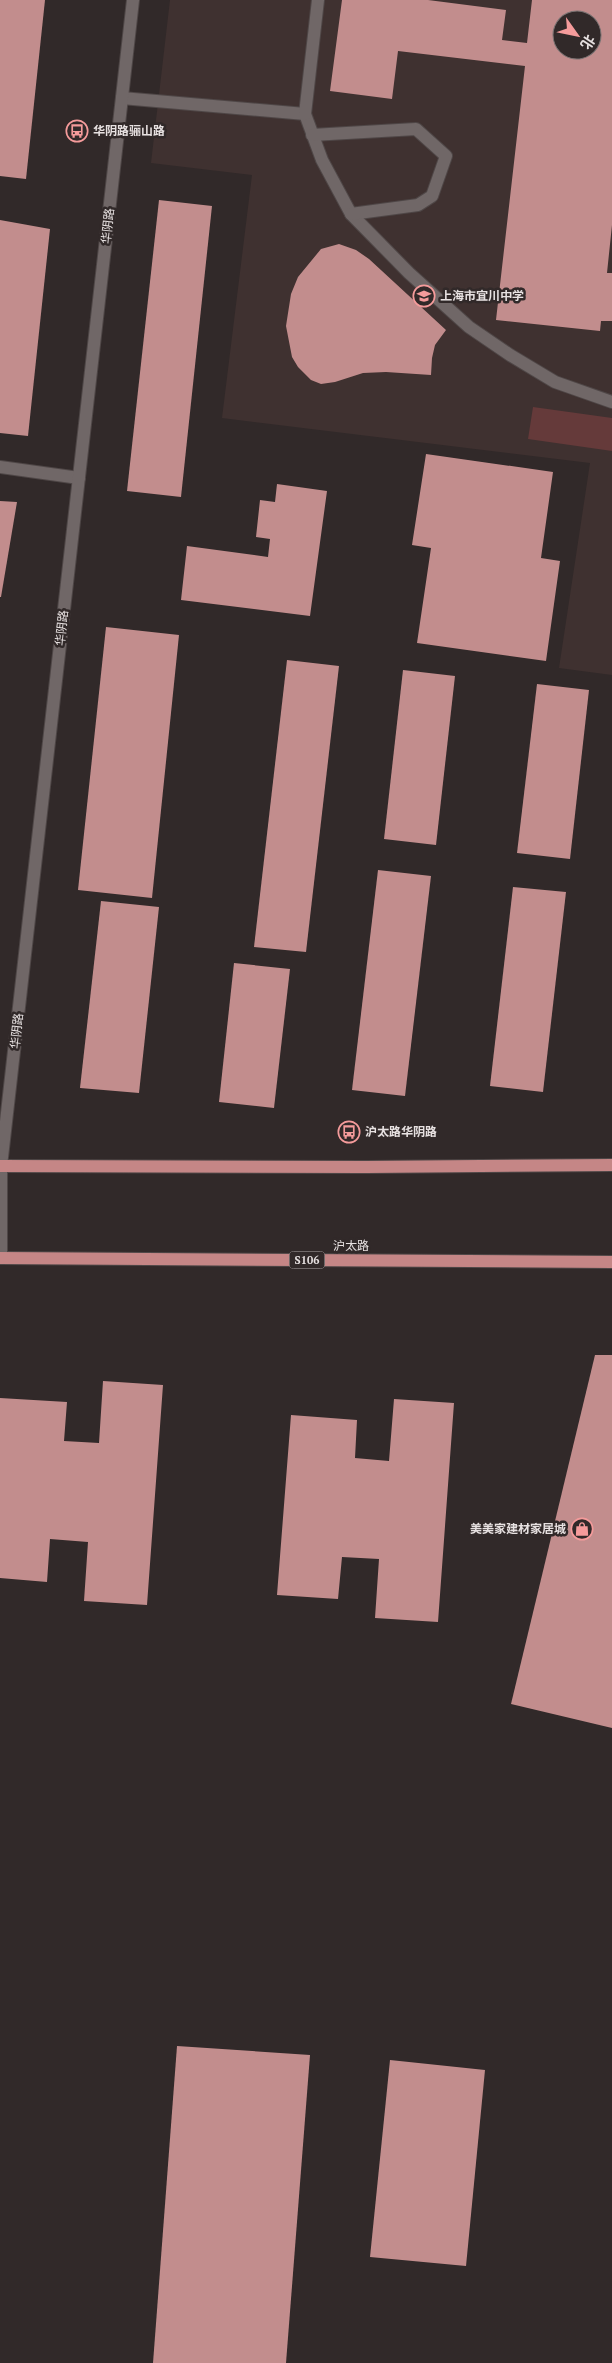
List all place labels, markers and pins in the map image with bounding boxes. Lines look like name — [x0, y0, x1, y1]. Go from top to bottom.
bus stop icon: 华阴路骊山路 — [65, 119, 89, 143]
place label: 华阴路骊山路 — [93, 123, 165, 138]
school or university icon: 上海市宜川中学 — [412, 284, 436, 308]
place label: 上海市宜川中学 — [440, 288, 524, 303]
bus stop icon: 沪太路华阴路 — [337, 1120, 361, 1144]
place label: 沪太路华阴路 — [365, 1124, 437, 1139]
shop icon: 美美家建材家居城 — [570, 1517, 594, 1541]
place label: 美美家建材家居城 — [470, 1521, 566, 1536]

